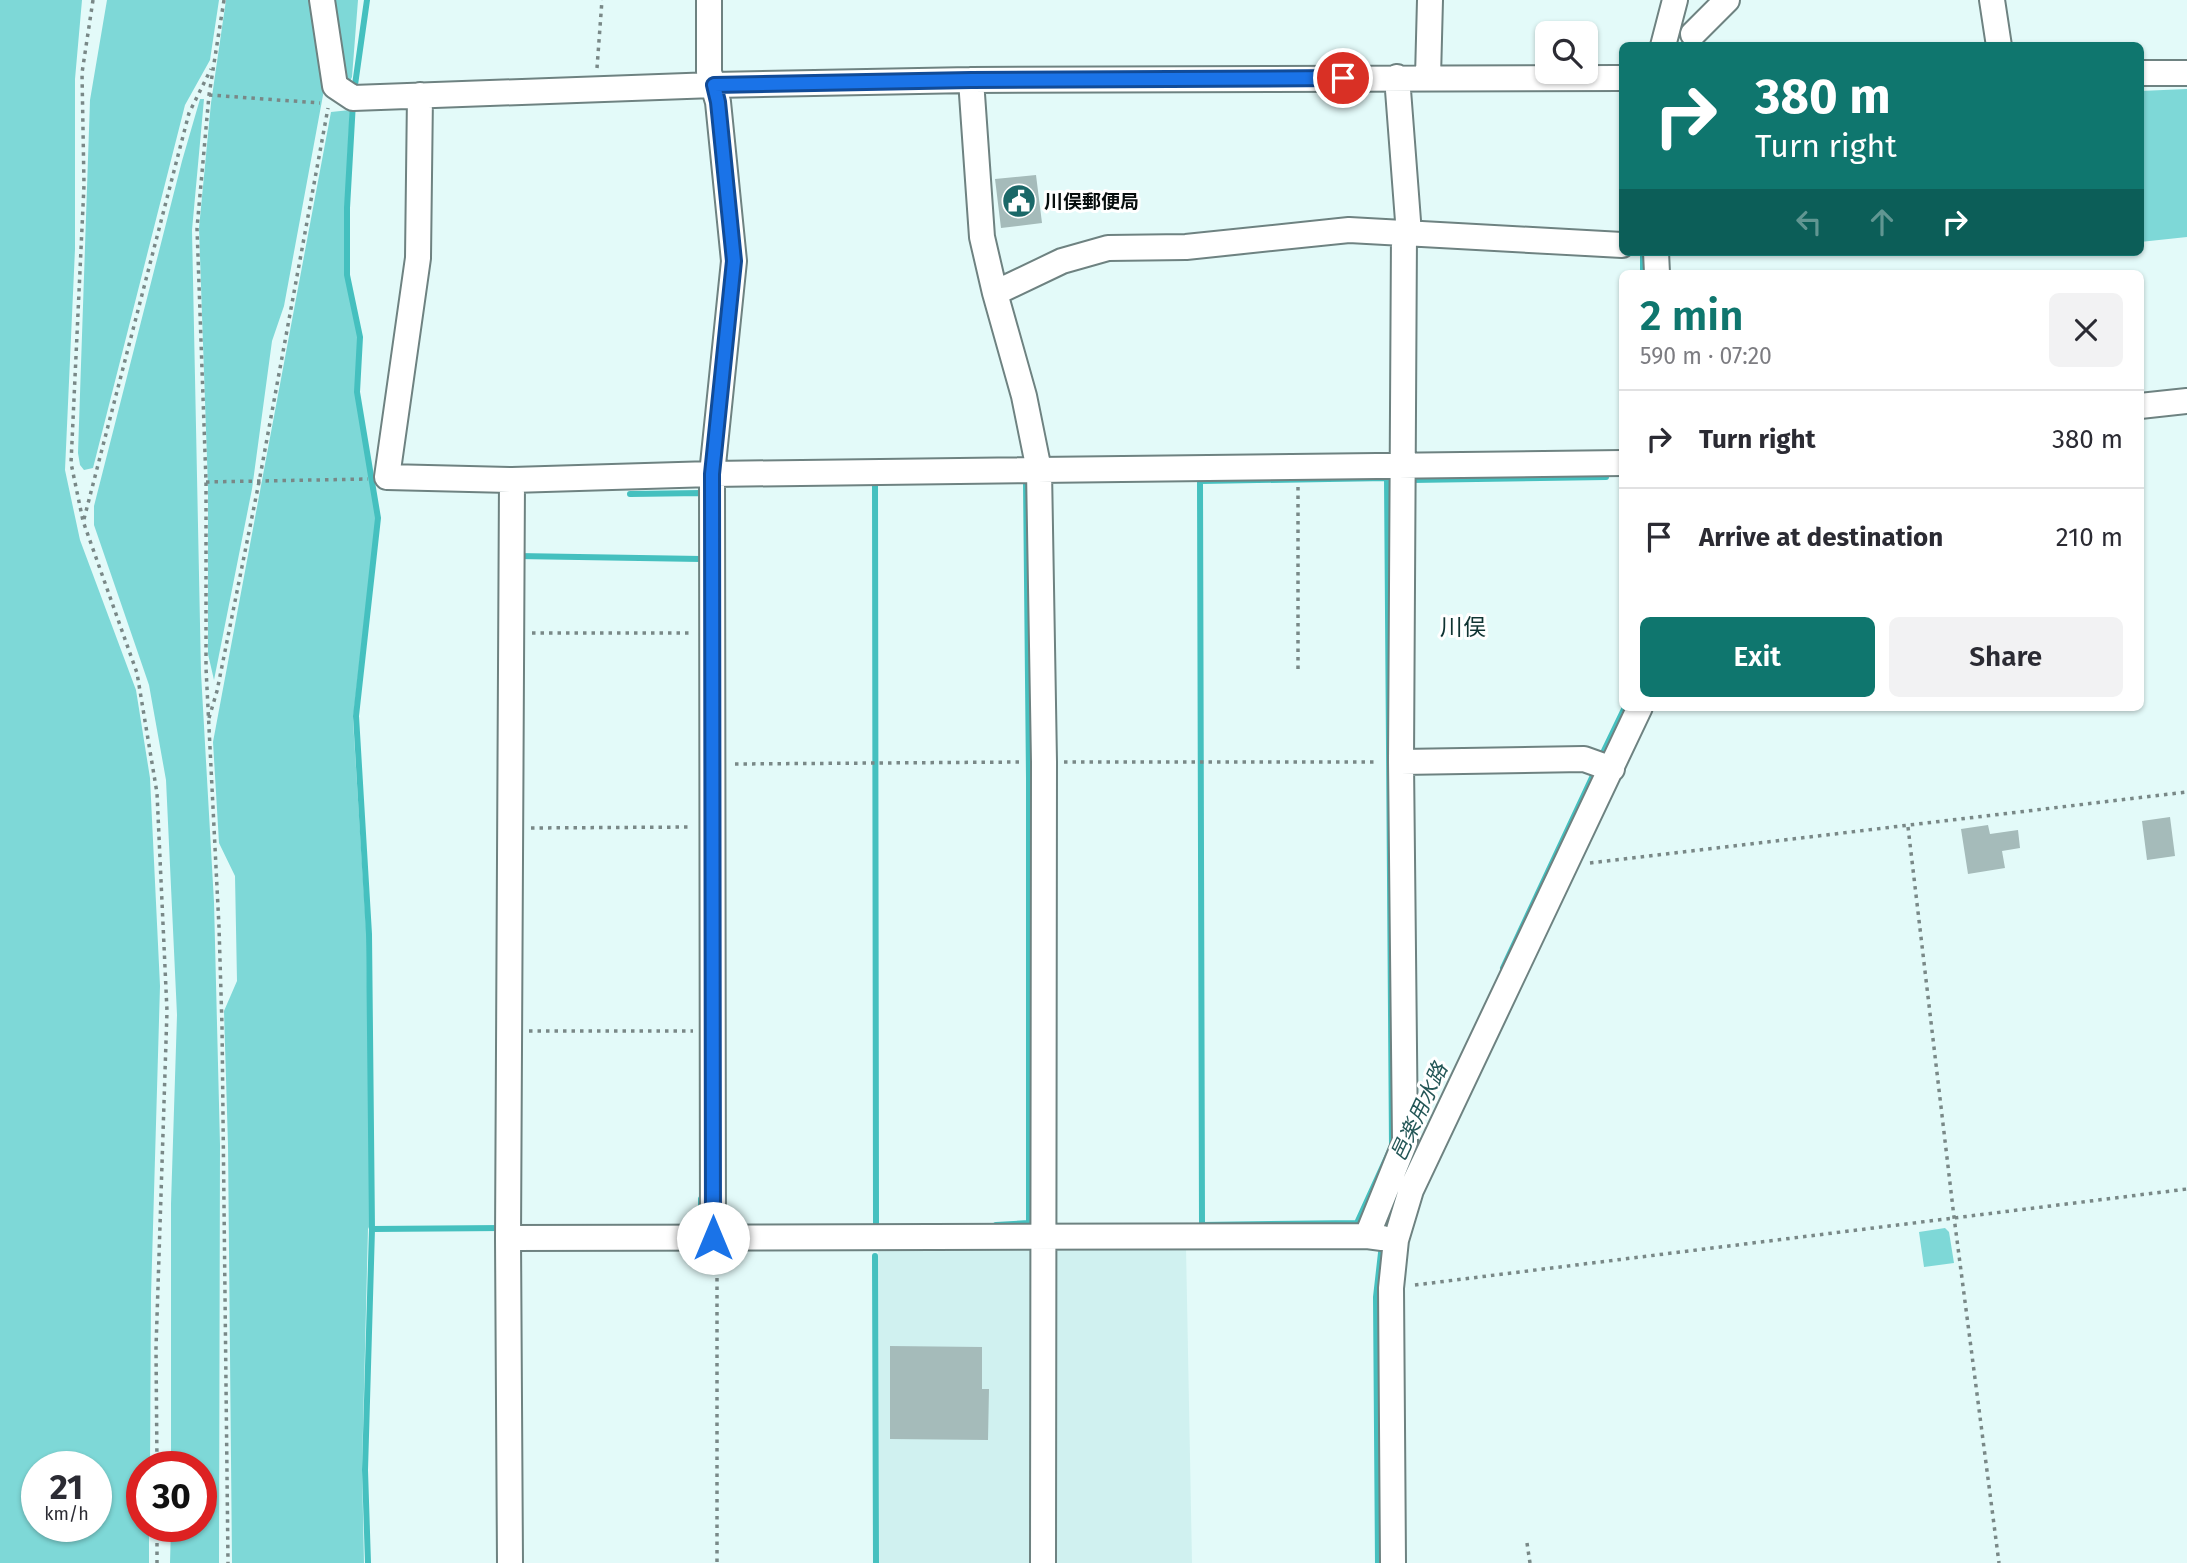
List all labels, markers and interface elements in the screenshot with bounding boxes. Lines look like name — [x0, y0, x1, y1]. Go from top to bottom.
map controls — [1535, 21, 1598, 84]
button: search — [1535, 21, 1598, 84]
pin — [1313, 48, 1373, 108]
icon: arrive — [1324, 59, 1362, 97]
text: 380 m — [1755, 67, 1891, 126]
icon: right — [1640, 70, 1731, 161]
text: Turn right — [1755, 127, 1897, 165]
public building icon: 川俣郵便局 — [1000, 182, 1038, 220]
place label: 川俣郵便局 — [1044, 190, 1139, 213]
icon: left — [1790, 203, 1828, 241]
icon: ahead — [1863, 203, 1901, 241]
icon: right — [1936, 203, 1974, 241]
text: 2 min — [1640, 291, 1744, 341]
button: close — [2049, 293, 2123, 367]
text: 590 m · 07:20 — [1640, 342, 1772, 370]
icon: right — [1640, 420, 1678, 458]
text: Turn right — [1699, 424, 1816, 455]
text: 380 m — [2052, 424, 2123, 455]
icon: arrive — [1640, 518, 1678, 556]
text: Arrive at destination — [1699, 522, 1943, 553]
text: 210 m — [2056, 522, 2123, 553]
district label: 川俣 — [1440, 613, 1486, 641]
button: Exit — [1640, 617, 1875, 697]
button: Share — [1889, 617, 2123, 697]
water label: 邑楽用水路 — [1385, 1057, 1454, 1165]
position arrow — [676, 1201, 750, 1275]
speed limit sign: 30 — [126, 1451, 217, 1542]
text: 21 — [50, 1466, 83, 1508]
text: km/h — [44, 1503, 89, 1525]

